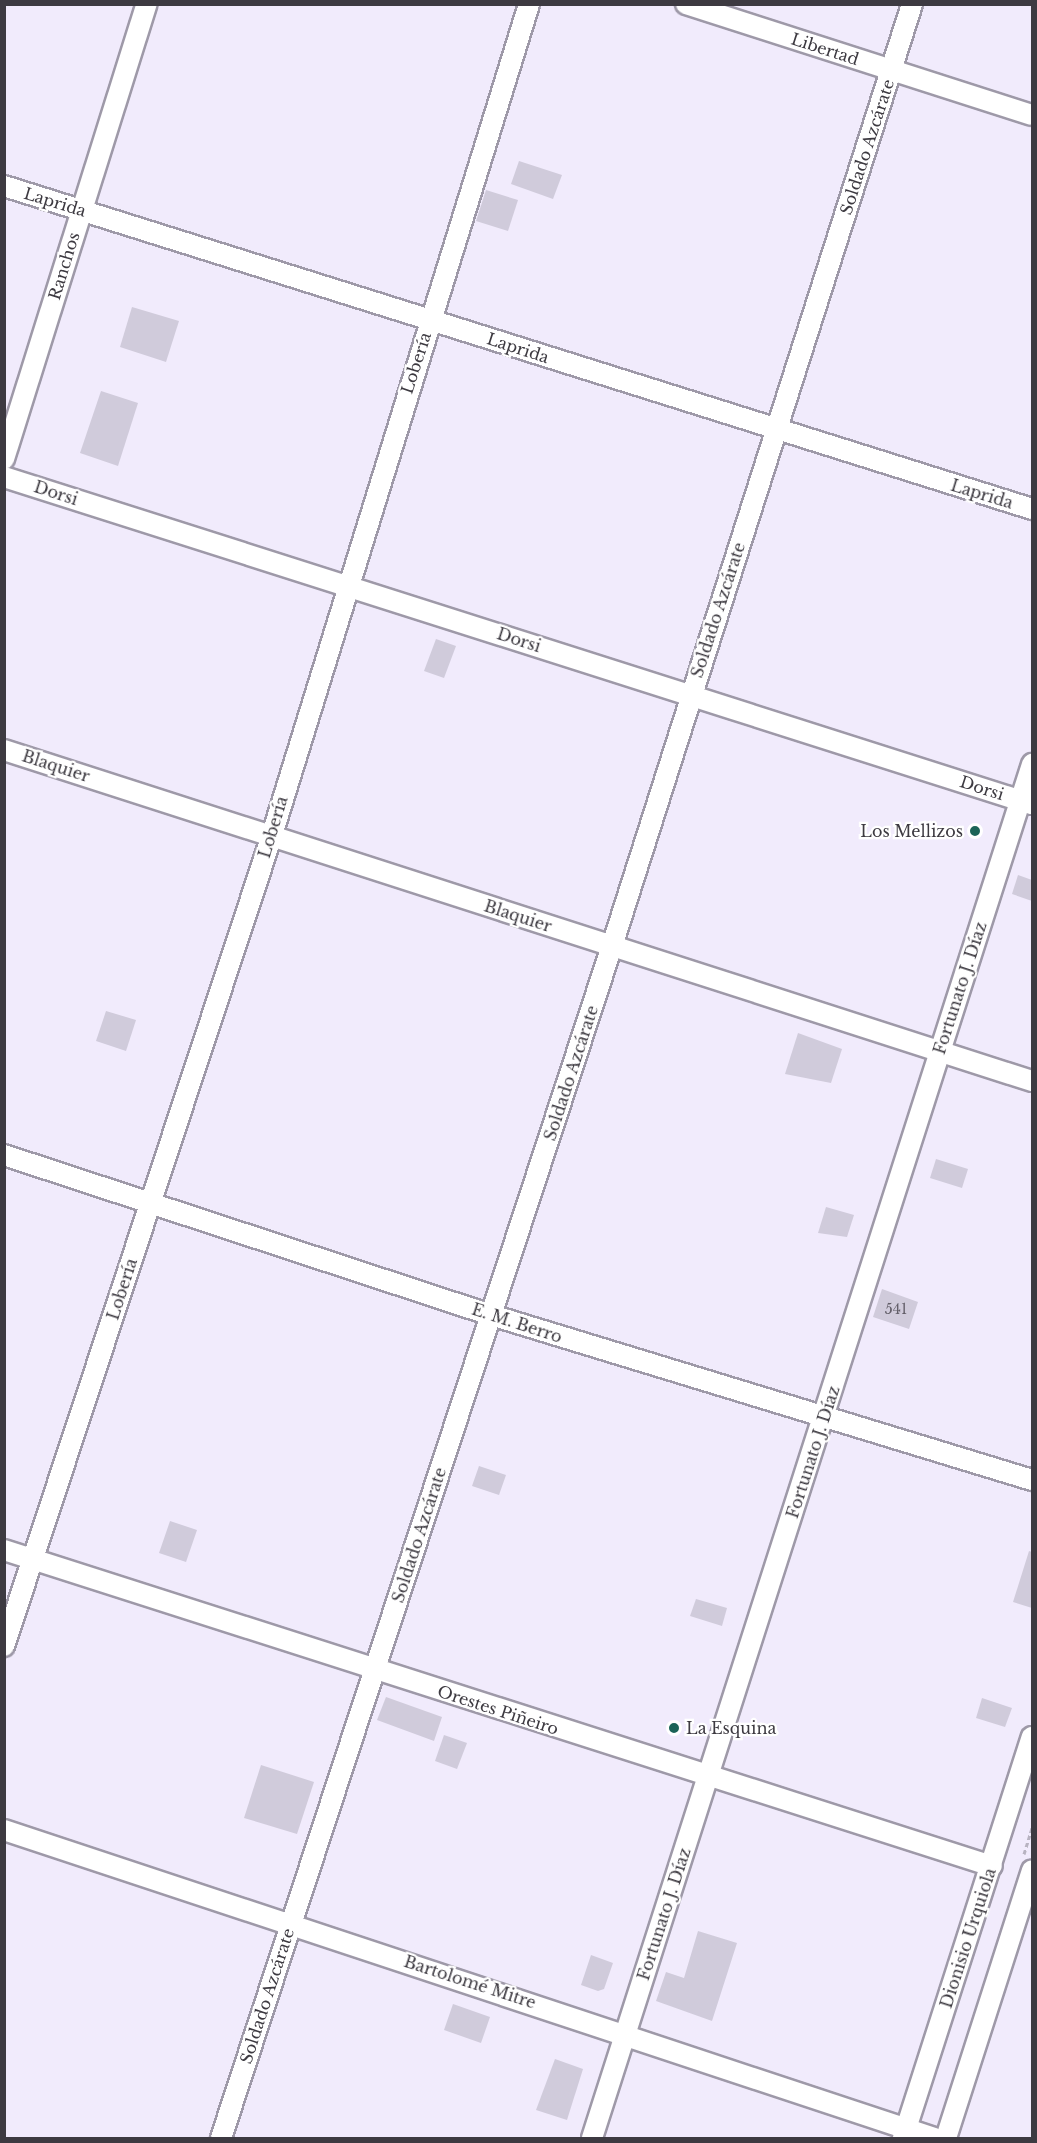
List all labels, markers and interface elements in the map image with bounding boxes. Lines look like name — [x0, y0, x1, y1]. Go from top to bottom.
street label: Libertad — [789, 29, 861, 69]
street label: Soldado Azcárate — [836, 77, 898, 217]
street label: Laprida — [22, 183, 88, 221]
street label: Ranchos — [45, 230, 83, 302]
street label: Laprida — [485, 329, 551, 367]
street label: Lobería — [397, 330, 435, 396]
street label: Laprida — [949, 475, 1015, 513]
street label: Dorsi — [32, 477, 80, 509]
street label: Soldado Azcárate — [687, 540, 749, 680]
street label: Dorsi — [495, 624, 543, 656]
street label: Blaquier — [20, 746, 92, 786]
street label: Dorsi — [958, 772, 1006, 804]
street label: Lobería — [255, 794, 291, 860]
place label: Los Mellizos — [860, 821, 963, 841]
marker: Los Mellizos — [968, 824, 982, 838]
street label: Blaquier — [482, 896, 554, 936]
street label: Fortunato J. Díaz — [930, 919, 990, 1057]
street label: Soldado Azcárate — [540, 1003, 602, 1143]
street label: Lobería — [103, 1256, 141, 1322]
street label: E. M. Berro — [469, 1299, 565, 1347]
house number: 541 — [885, 1301, 907, 1317]
street label: Fortunato J. Díaz — [783, 1383, 843, 1521]
street label: Soldado Azcárate — [388, 1465, 450, 1605]
street label: Orestes Piñeiro — [435, 1681, 561, 1739]
place label: La Esquina — [686, 1718, 776, 1738]
marker: La Esquina — [667, 1721, 681, 1735]
street label: Fortunato J. Díaz — [634, 1845, 694, 1983]
street label: Dionisio Urquiola — [936, 1866, 1000, 2010]
street label: Soldado Azcárate — [236, 1926, 298, 2066]
street label: Bartolomé Mitre — [402, 1952, 538, 2012]

